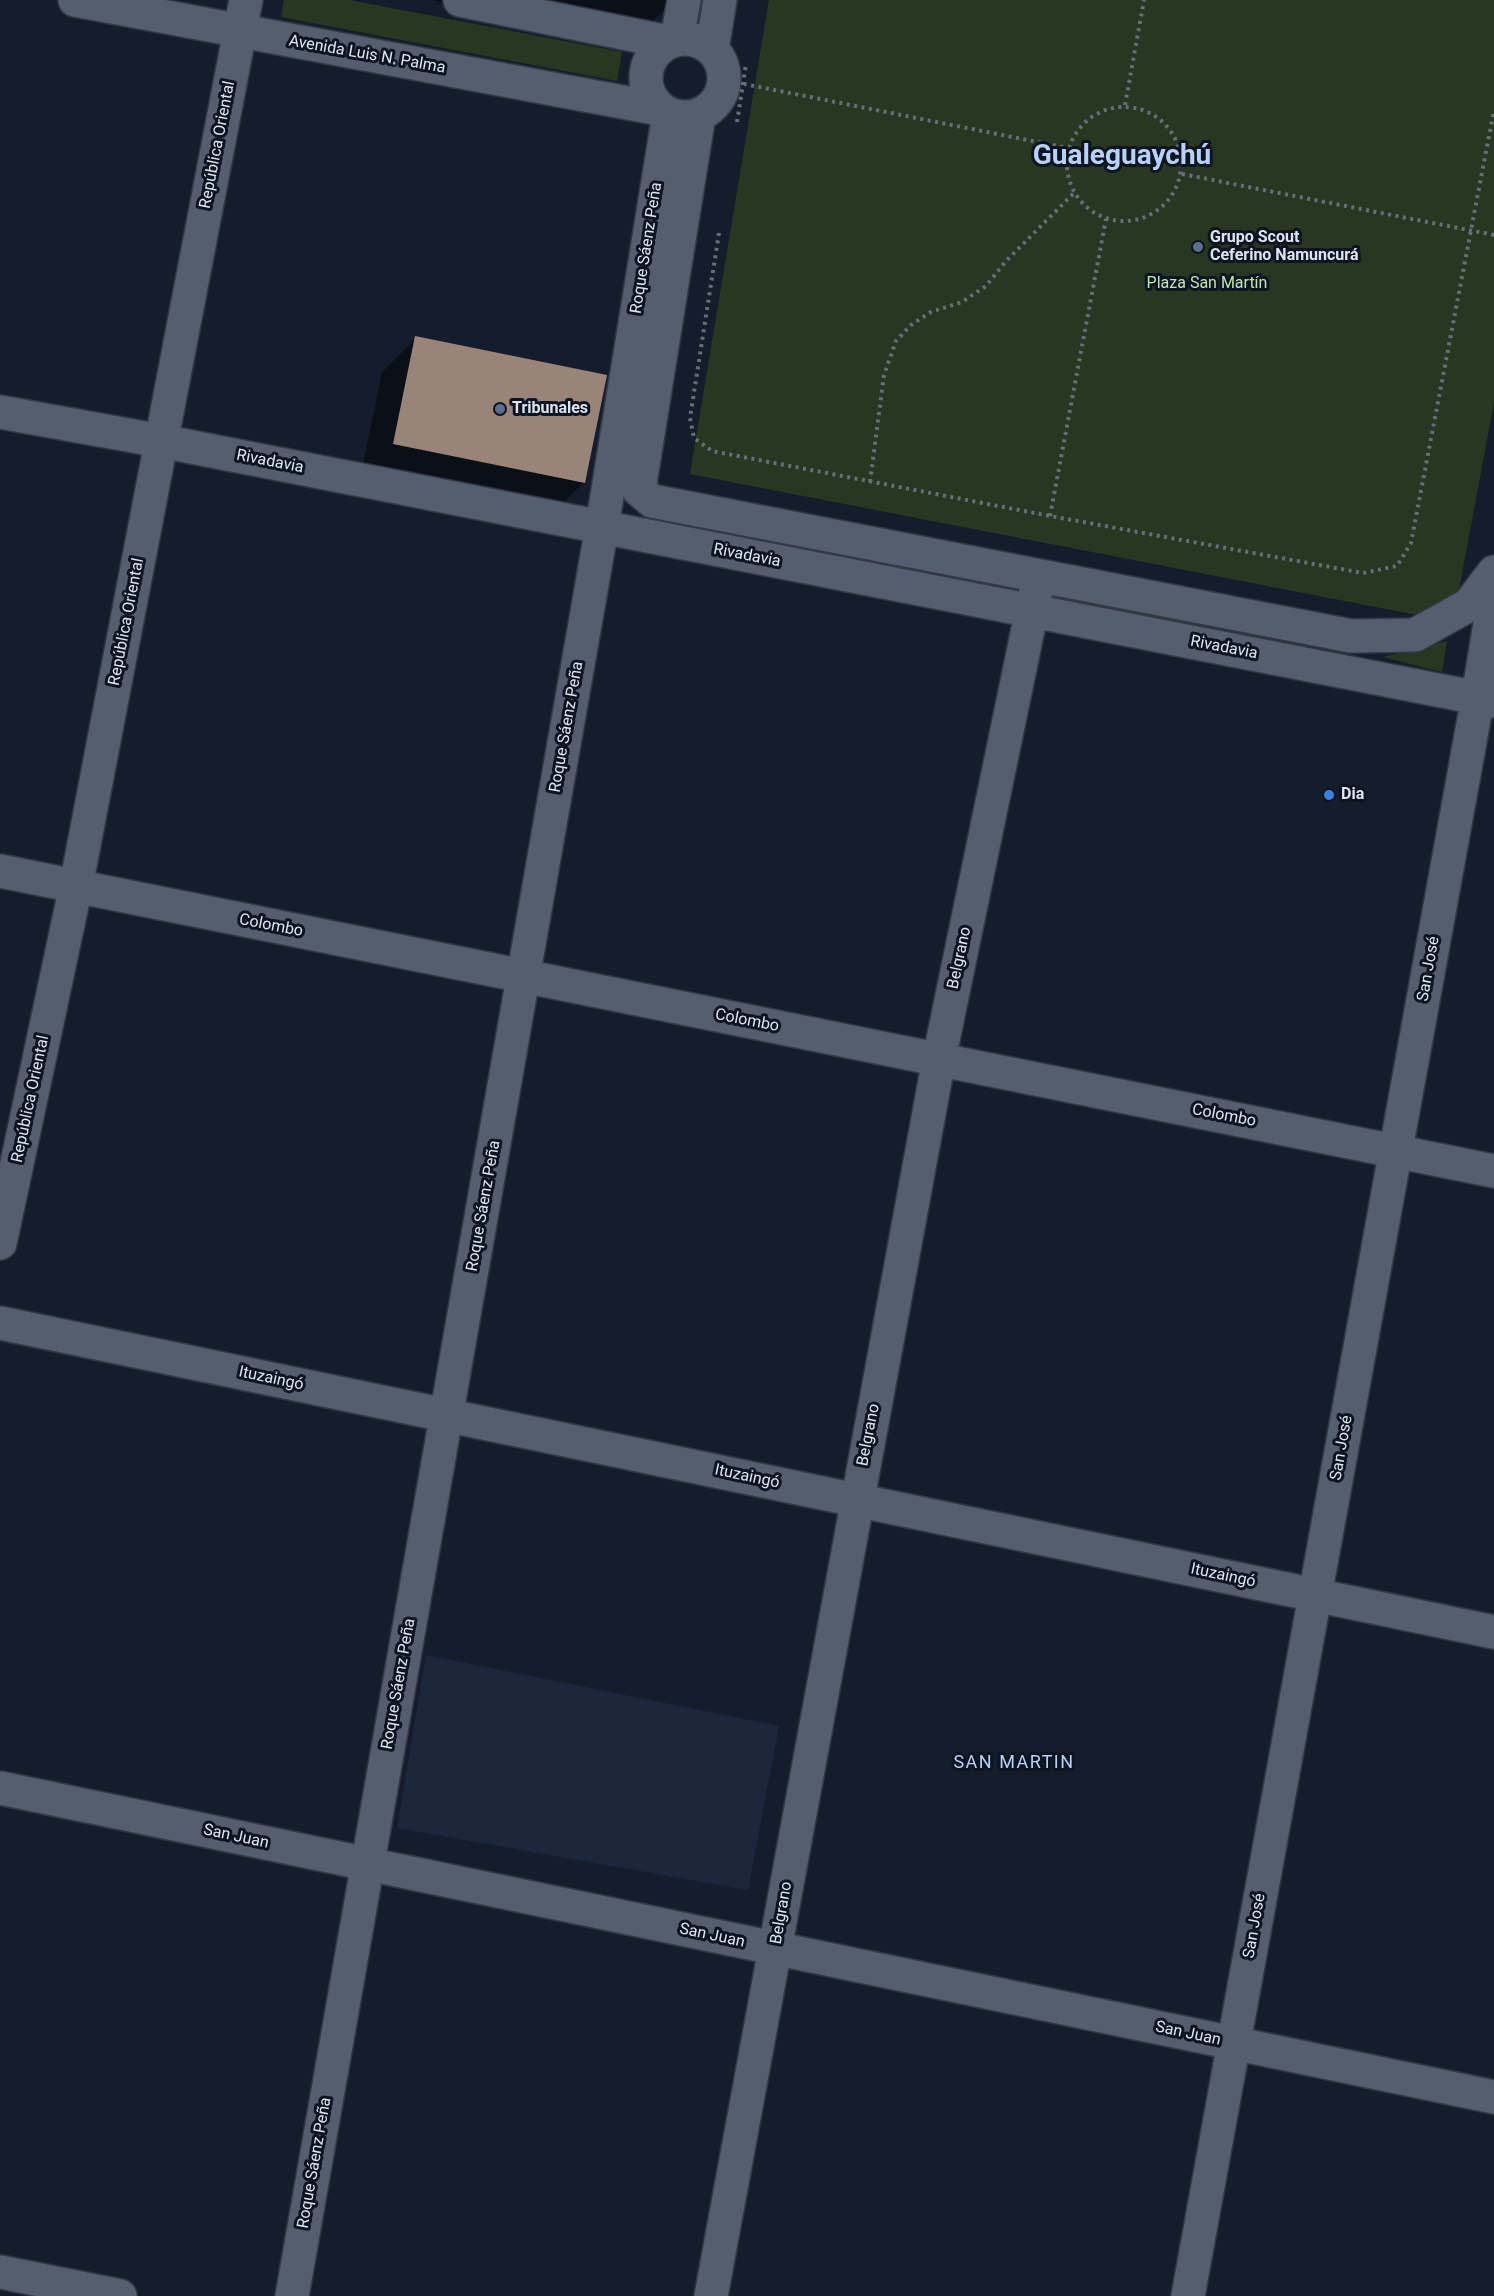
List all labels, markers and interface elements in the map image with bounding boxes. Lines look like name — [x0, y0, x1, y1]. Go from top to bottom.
street label: Avenida Luis N. Palma — [287, 32, 447, 78]
street label: República Oriental — [196, 80, 240, 210]
district label: Gualeguaychú — [1033, 140, 1211, 174]
street label: Roque Sáenz Peña — [627, 181, 667, 315]
place label: Grupo Scout Ceferino Namuncurá — [1210, 228, 1358, 266]
marker: Grupo Scout Ceferino Namuncurá — [1191, 240, 1205, 254]
park label: Plaza San Martín — [1147, 274, 1267, 294]
place label: Tribunales — [512, 399, 588, 419]
marker: Tribunales — [493, 402, 507, 416]
street label: Rivadavia — [235, 446, 305, 478]
street label: Rivadavia — [712, 540, 782, 572]
street label: República Oriental — [105, 557, 149, 687]
street label: Rivadavia — [1189, 632, 1259, 664]
street label: Roque Sáenz Peña — [546, 660, 588, 794]
place label: Dia — [1341, 785, 1364, 805]
marker: Dia — [1322, 788, 1336, 802]
street label: Colombo — [237, 910, 305, 942]
street label: Belgrano — [944, 925, 976, 991]
street label: San José — [1414, 935, 1444, 1003]
street label: Colombo — [713, 1005, 781, 1037]
street label: República Oriental — [8, 1034, 54, 1164]
street label: Colombo — [1190, 1100, 1258, 1132]
street label: Roque Sáenz Peña — [463, 1139, 505, 1273]
street label: Ituzaingó — [237, 1363, 305, 1395]
street label: Belgrano — [854, 1402, 884, 1468]
street label: San José — [1327, 1414, 1357, 1482]
street label: Ituzaingó — [713, 1461, 781, 1493]
street label: Ituzaingó — [1189, 1560, 1257, 1592]
street label: Roque Sáenz Peña — [378, 1617, 420, 1751]
district label: SAN MARTIN — [953, 1752, 1075, 1774]
street label: San Juan — [202, 1821, 270, 1853]
street label: Belgrano — [767, 1880, 797, 1946]
street label: San José — [1240, 1892, 1270, 1960]
street label: San Juan — [678, 1920, 746, 1952]
street label: San Juan — [1154, 2018, 1222, 2050]
street label: Roque Sáenz Peña — [294, 2096, 336, 2230]

